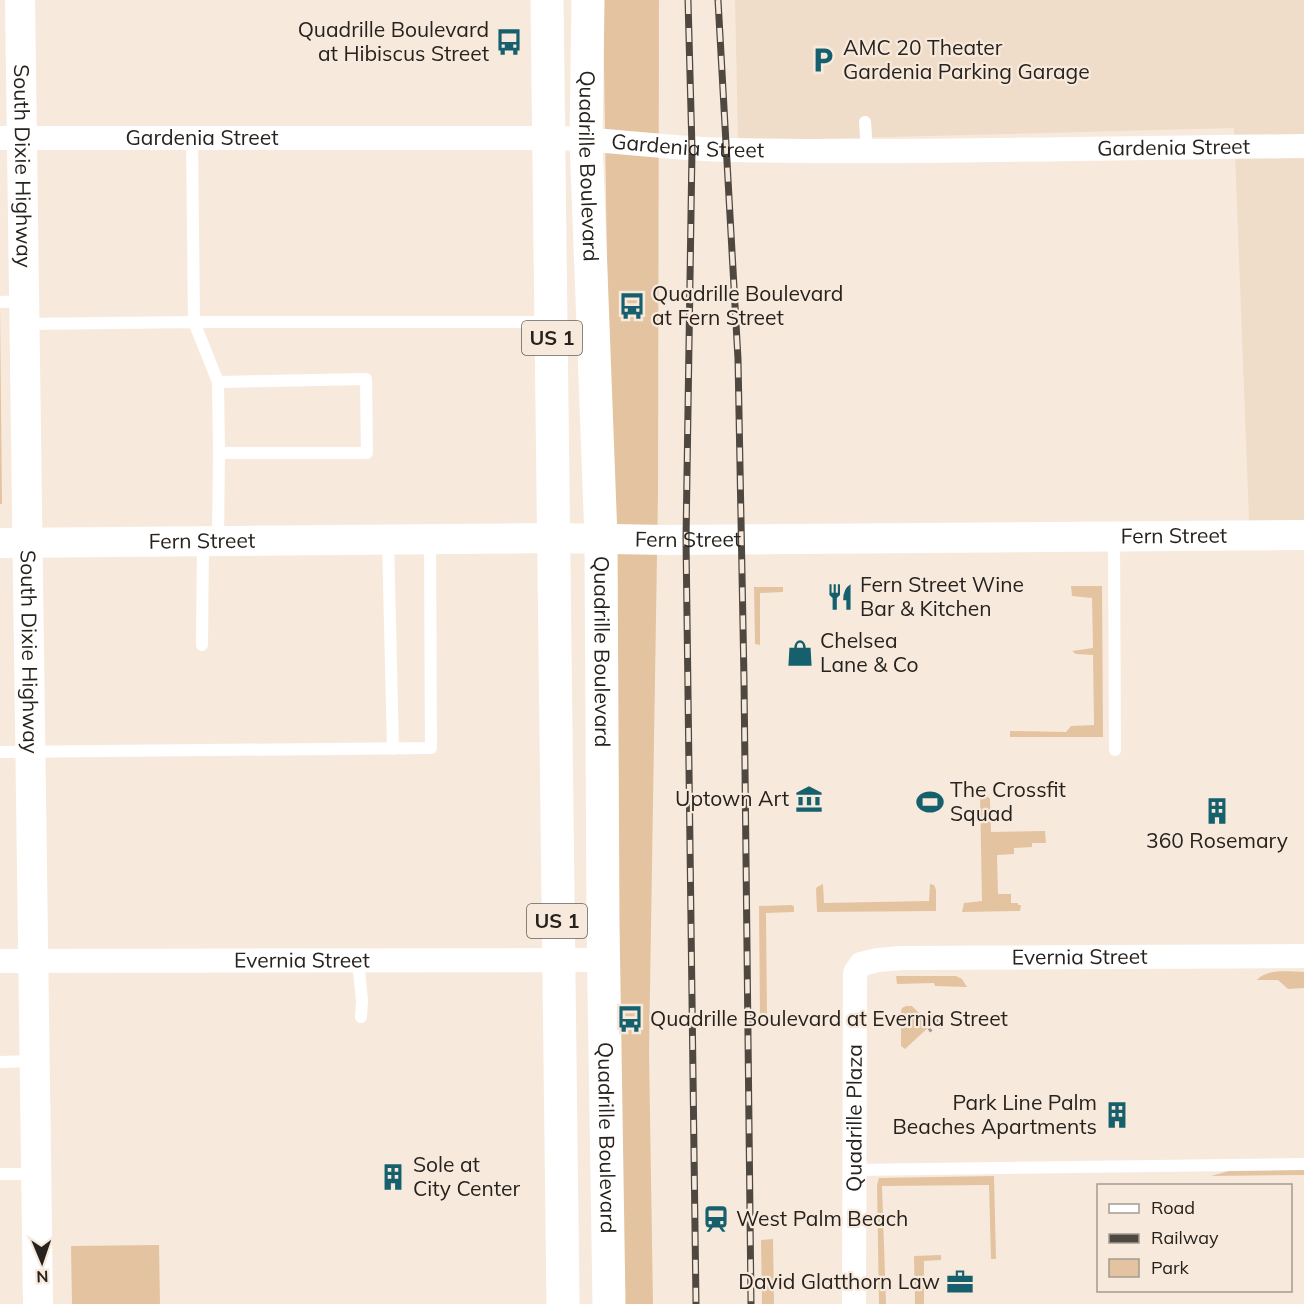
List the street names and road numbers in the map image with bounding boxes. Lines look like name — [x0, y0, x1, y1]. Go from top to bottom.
street label: South Dixie Highway — [9, 64, 38, 268]
street label: Quadrille Boulevard — [574, 70, 605, 262]
street label: Gardenia Street — [125, 124, 279, 150]
street label: Gardenia Street — [610, 128, 764, 162]
street label: Gardenia Street — [1097, 133, 1250, 161]
road number: US 1 — [522, 321, 582, 355]
street label: Fern Street — [1121, 522, 1227, 548]
street label: Fern Street — [635, 525, 741, 552]
street label: Fern Street — [149, 527, 255, 554]
street label: South Dixie Highway — [16, 550, 44, 754]
street label: Quadrille Boulevard — [589, 556, 616, 748]
road number: US 1 — [527, 904, 587, 938]
street label: Evernia Street — [1012, 943, 1148, 969]
street label: Evernia Street — [234, 946, 370, 973]
street label: Quadrille Boulevard — [593, 1042, 622, 1234]
street label: Quadrille Plaza — [840, 1044, 867, 1192]

